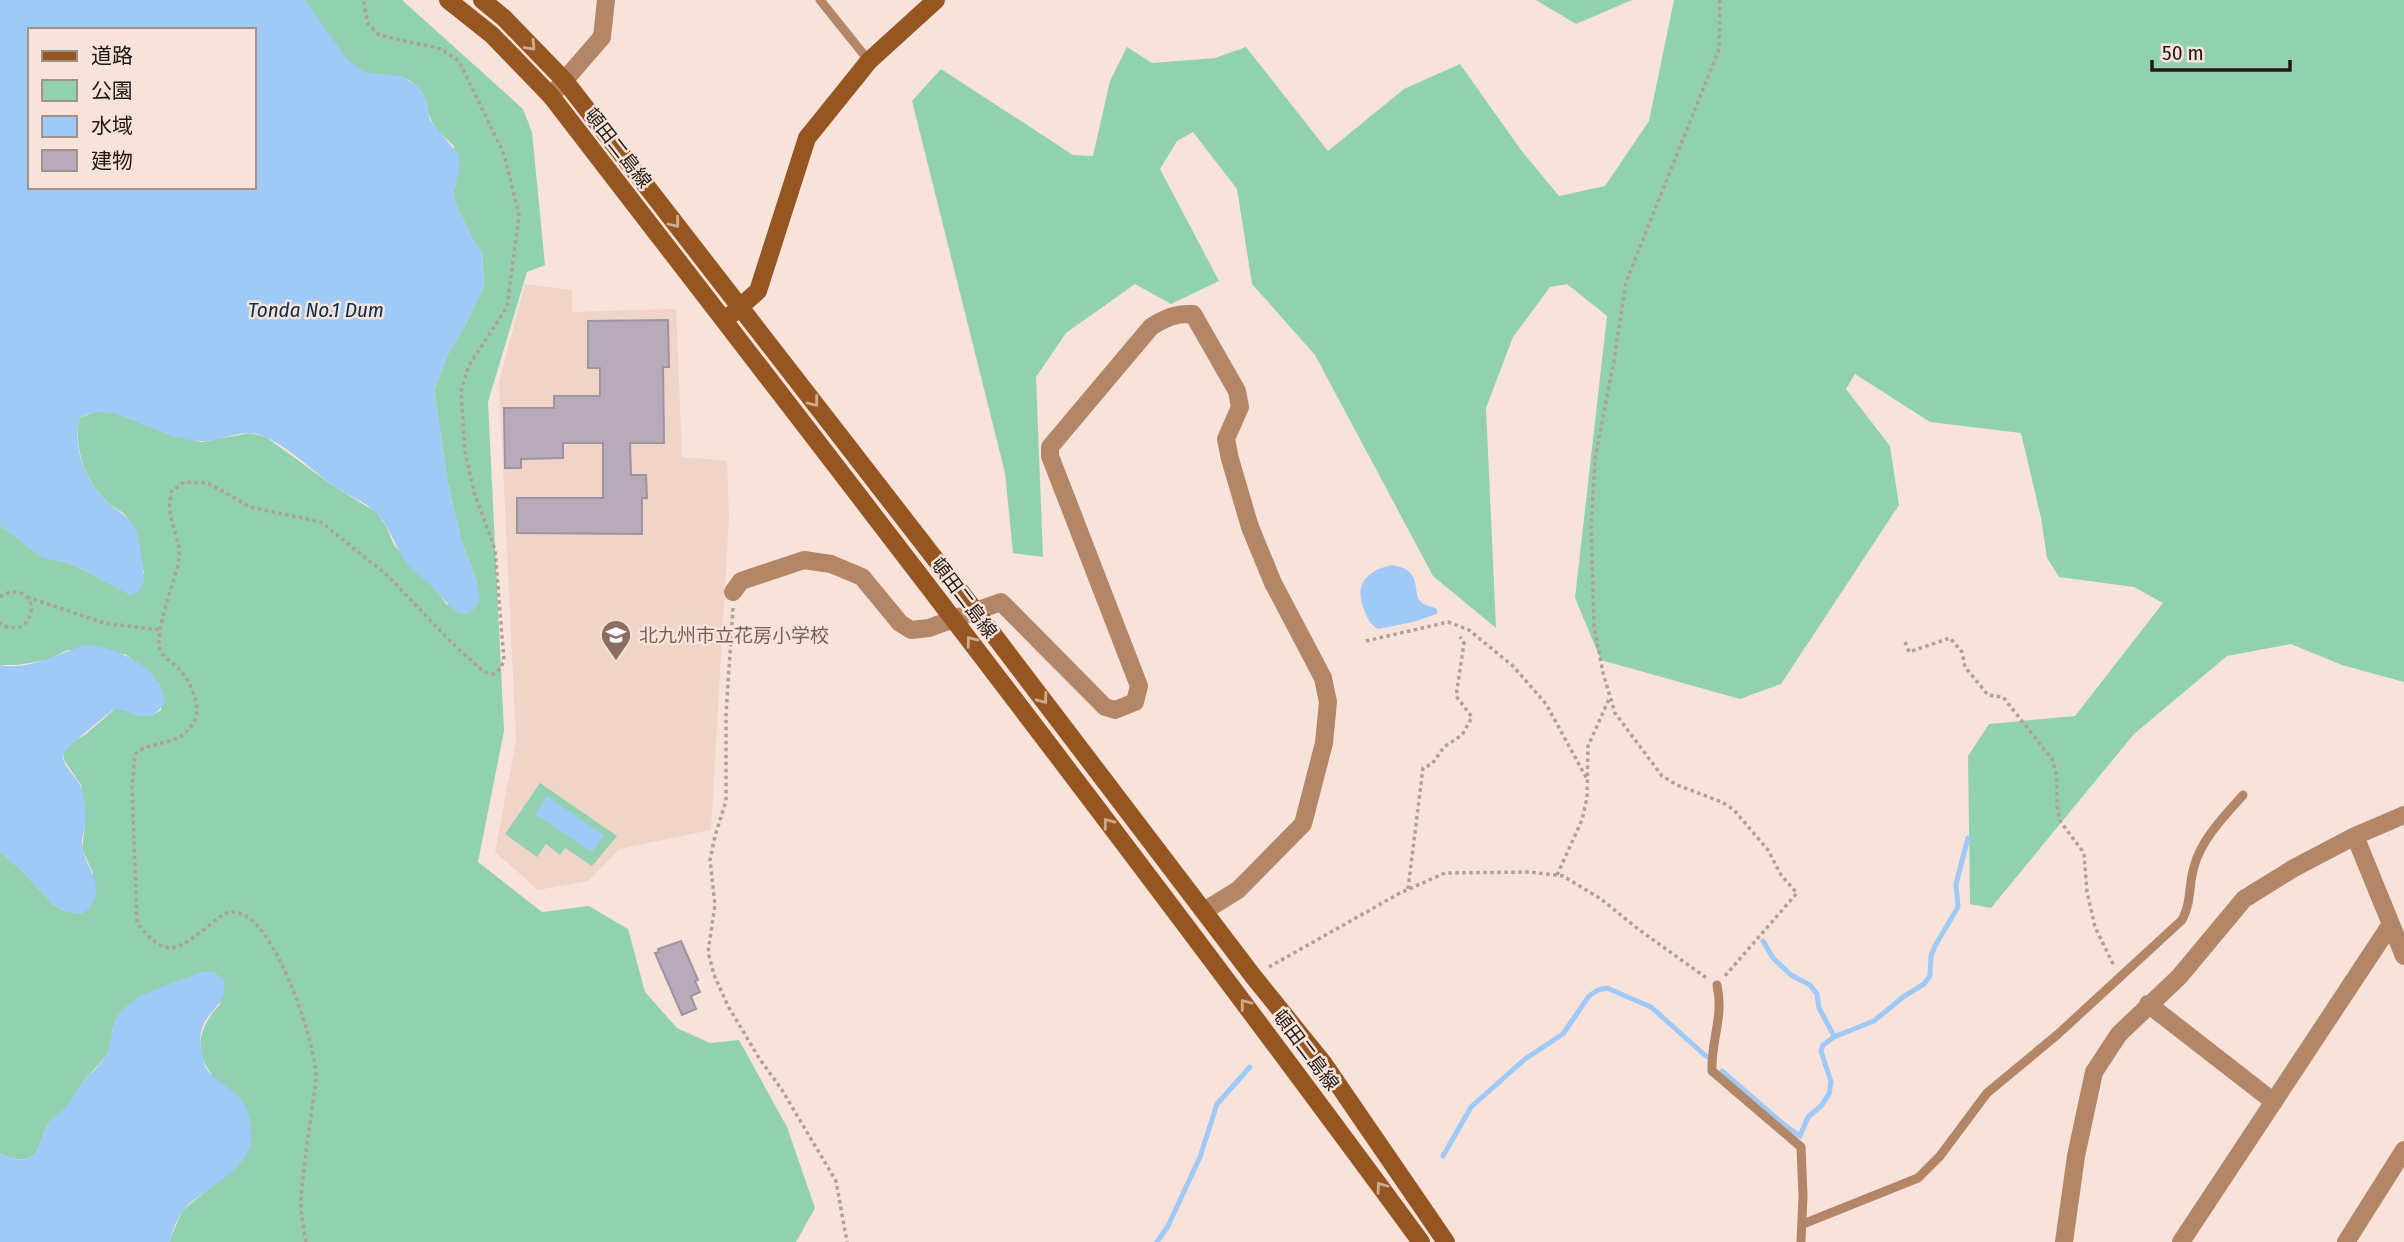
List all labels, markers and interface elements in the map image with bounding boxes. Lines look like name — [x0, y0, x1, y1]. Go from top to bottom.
legend — [28, 28, 256, 189]
scale bar — [2152, 28, 2290, 72]
one-way arrow — [523, 38, 536, 51]
text: 50 m — [2162, 40, 2204, 66]
text: 道路 — [91, 43, 133, 69]
text: 公園 — [91, 78, 133, 104]
street label: 頓田二島線 — [580, 103, 656, 193]
text: 水域 — [91, 113, 133, 139]
text: 建物 — [91, 148, 133, 174]
one-way arrow — [666, 215, 679, 227]
water label: Tonda No.1 Dum — [248, 297, 384, 323]
one-way arrow — [806, 395, 819, 407]
street label: 頓田二島線 — [926, 553, 1002, 643]
school or university icon: 北九州市立花房小学校 — [599, 618, 633, 662]
place label: 北九州市立花房小学校 — [639, 624, 829, 647]
one-way arrow — [967, 637, 979, 649]
one-way arrow — [1034, 691, 1047, 704]
one-way arrow — [1104, 818, 1117, 831]
one-way arrow — [1241, 1000, 1254, 1012]
street label: 頓田二島線 — [1268, 1005, 1344, 1095]
one-way arrow — [1377, 1182, 1389, 1195]

